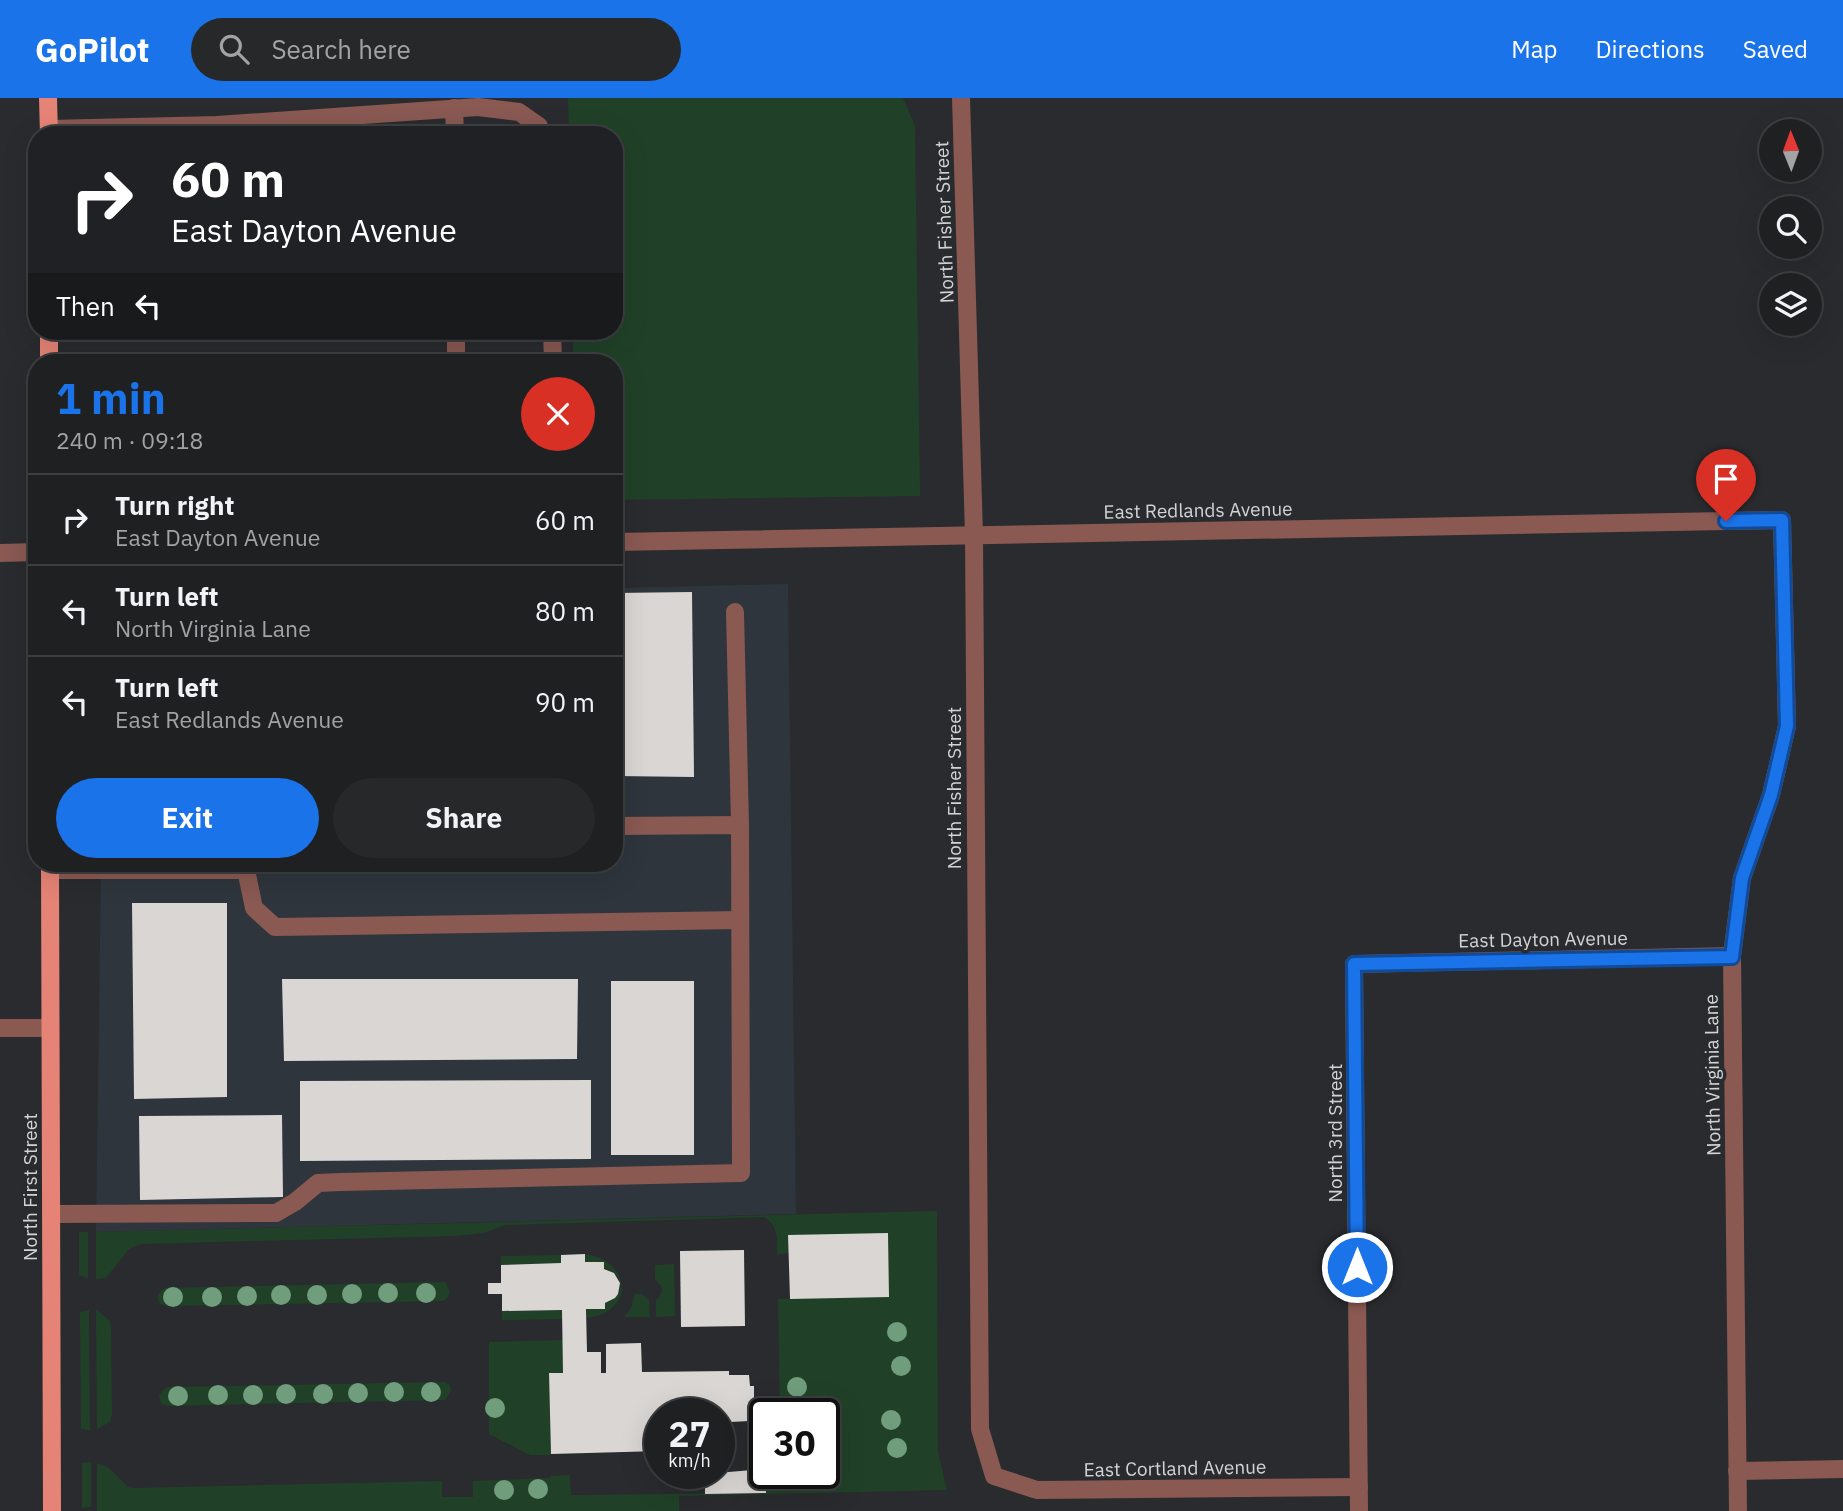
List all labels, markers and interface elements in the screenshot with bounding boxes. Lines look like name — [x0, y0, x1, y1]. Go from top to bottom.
search box — [191, 18, 681, 81]
text: GoPilot — [35, 28, 149, 71]
icon: search — [215, 30, 253, 68]
text: Search here — [271, 32, 411, 66]
text: Map — [1511, 33, 1557, 65]
text: Directions — [1595, 33, 1705, 65]
text: Saved — [1743, 33, 1808, 65]
north arrow — [1759, 119, 1822, 182]
map controls — [1759, 119, 1822, 336]
street label: North Fisher Street — [929, 140, 959, 304]
text: 60 m — [171, 147, 285, 210]
icon: right — [56, 154, 147, 245]
button: search — [1759, 196, 1822, 259]
text: East Dayton Avenue — [171, 209, 457, 251]
button: layers — [1759, 273, 1822, 336]
icon: left — [129, 287, 167, 325]
text: Then — [56, 289, 115, 323]
text: 1 min — [56, 371, 166, 426]
button: close — [521, 377, 595, 451]
text: 240 m · 09:18 — [56, 425, 203, 455]
pin — [1696, 449, 1756, 521]
icon: arrive — [1707, 460, 1745, 498]
text: Turn right — [115, 488, 234, 522]
street label: East Redlands Avenue — [1103, 496, 1293, 524]
icon: right — [56, 501, 94, 539]
text: 60 m — [535, 503, 595, 537]
text: East Dayton Avenue — [115, 522, 320, 552]
text: Turn left — [115, 579, 218, 613]
icon: left — [56, 592, 94, 630]
text: 80 m — [535, 594, 595, 628]
text: North Virginia Lane — [115, 613, 311, 643]
text: Turn left — [115, 670, 218, 704]
icon: left — [56, 683, 94, 721]
text: 90 m — [535, 685, 595, 719]
text: East Redlands Avenue — [115, 704, 344, 734]
street label: North Fisher Street — [942, 707, 966, 869]
button: Exit — [56, 778, 319, 858]
button: Share — [333, 778, 595, 858]
street label: East Dayton Avenue — [1458, 926, 1628, 952]
street label: North Virginia Lane — [1699, 994, 1725, 1156]
street label: North 3rd Street — [1323, 1064, 1347, 1202]
street label: North First Street — [18, 1113, 42, 1261]
position arrow — [1320, 1230, 1394, 1304]
speed limit sign: 30 — [749, 1398, 840, 1489]
text: 27 — [668, 1411, 711, 1457]
text: km/h — [668, 1449, 711, 1472]
street label: East Cortland Avenue — [1083, 1454, 1267, 1482]

